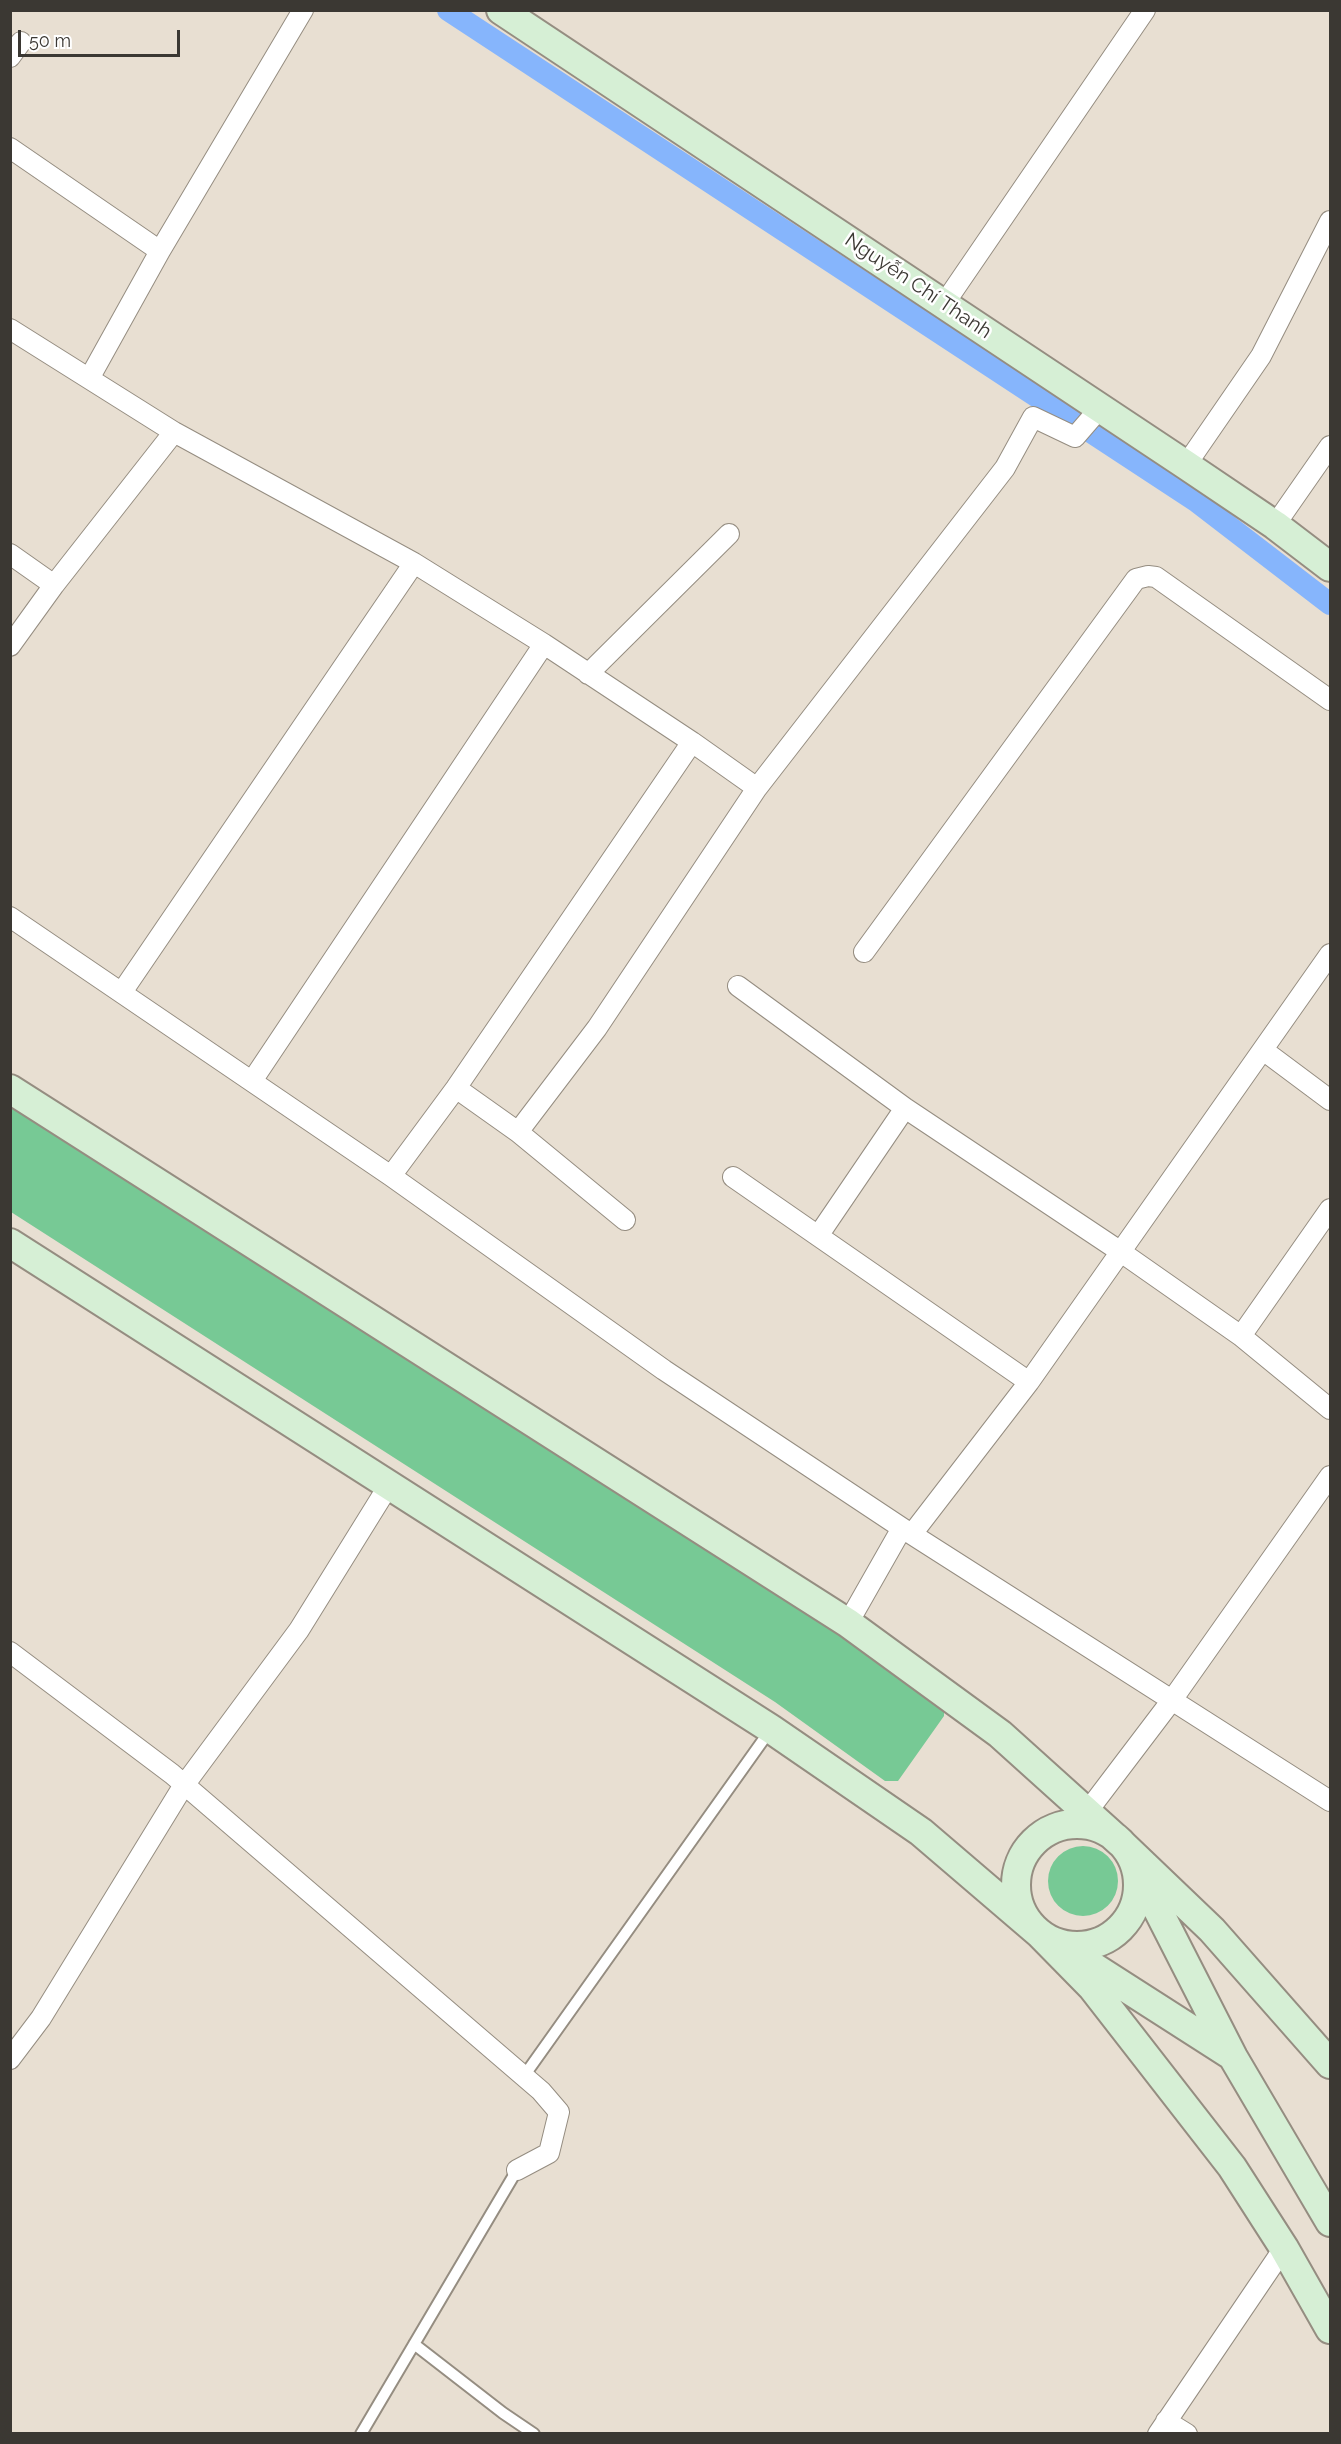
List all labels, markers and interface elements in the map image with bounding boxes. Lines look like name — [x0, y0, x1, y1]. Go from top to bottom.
scale bar — [21, 18, 183, 56]
text: 50 m — [29, 30, 71, 51]
street label: Nguyễn Chí Thanh — [840, 228, 996, 344]

